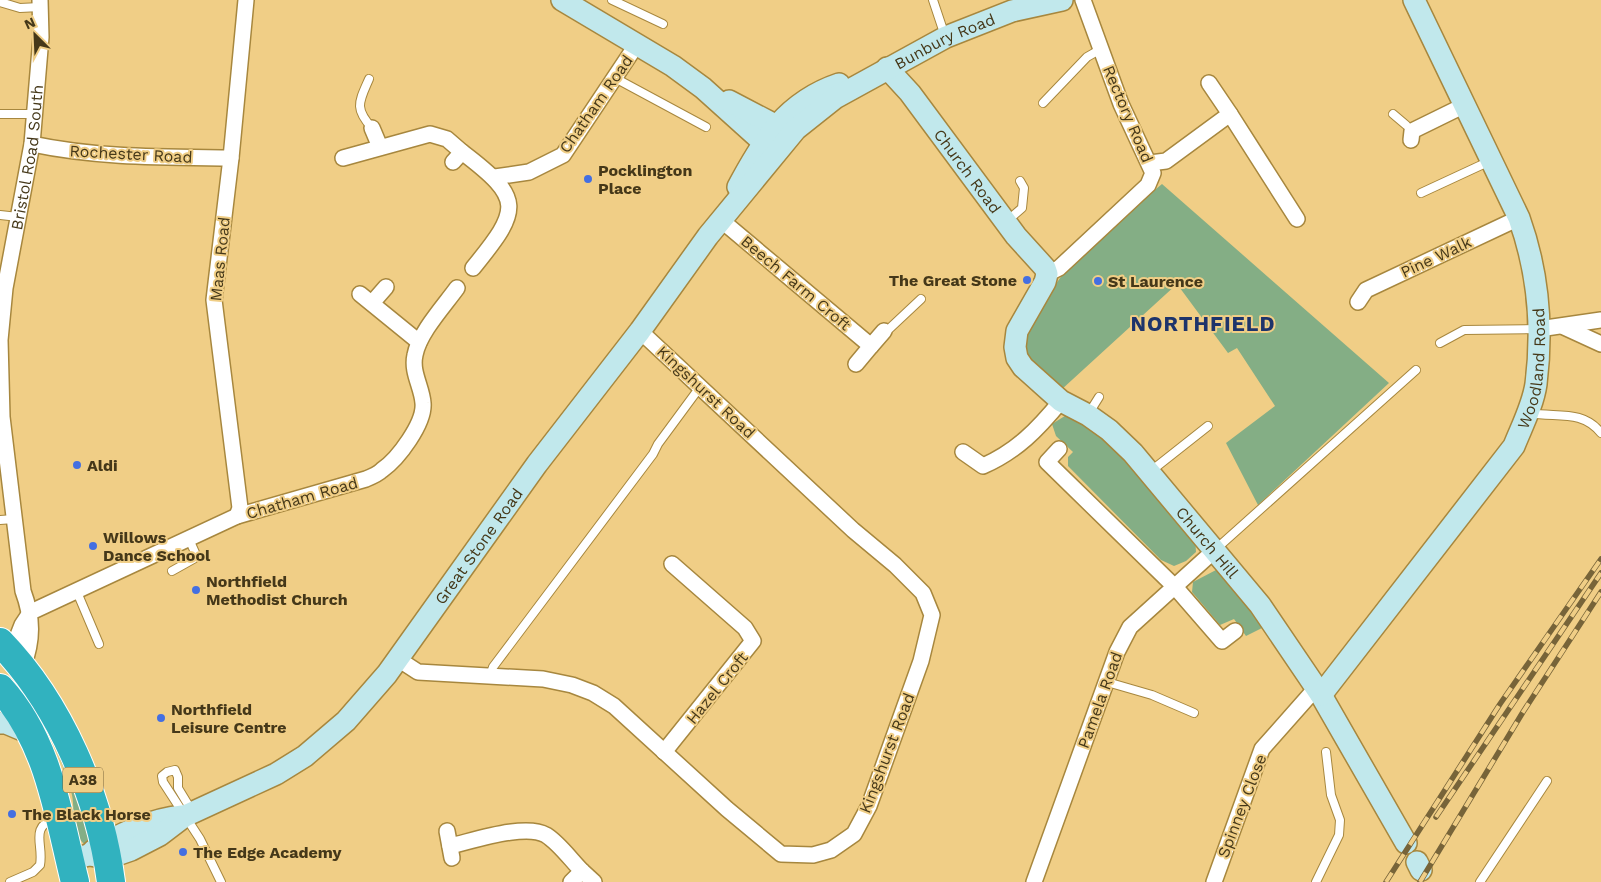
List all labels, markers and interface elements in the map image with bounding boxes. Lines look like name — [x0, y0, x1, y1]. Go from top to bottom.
street label: Bunbury Road — [891, 9, 998, 73]
north arrow — [10, 10, 60, 60]
text: N — [22, 14, 38, 33]
street label: Chatham Road — [555, 51, 637, 157]
street label: Rectory Road — [1099, 63, 1157, 165]
street label: Bristol Road South — [7, 84, 46, 232]
street label: Church Road — [930, 125, 1005, 217]
street label: Rochester Road — [69, 141, 193, 167]
place label: Pocklington Place — [598, 161, 692, 198]
marker: Pocklington Place — [582, 173, 594, 185]
street label: Maas Road — [206, 216, 234, 302]
street label: Beech Farm Croft — [737, 232, 855, 335]
street label: Pine Walk — [1398, 232, 1474, 282]
place label: The Great Stone — [889, 271, 1017, 290]
place label: St Laurence — [1108, 272, 1203, 291]
marker: The Great Stone — [1021, 274, 1033, 286]
marker: St Laurence — [1092, 275, 1104, 287]
street label: Woodland Road — [1513, 307, 1549, 432]
district label: NORTHFIELD — [1130, 311, 1276, 336]
street label: Kingshurst Road — [653, 342, 759, 442]
place label: Aldi — [87, 456, 118, 475]
marker: Aldi — [71, 459, 83, 471]
street label: Chatham Road — [244, 473, 360, 523]
street label: Great Stone Road — [430, 484, 526, 608]
street label: Church Hill — [1172, 503, 1243, 582]
place label: Willows Dance School — [103, 528, 211, 565]
marker: Willows Dance School — [87, 540, 99, 552]
place label: Northfield Methodist Church — [206, 572, 348, 609]
marker: Northfield Methodist Church — [190, 584, 202, 596]
street label: Hazel Croft — [682, 648, 752, 728]
street label: Pamela Road — [1074, 649, 1126, 751]
street label: Kingshurst Road — [855, 690, 919, 816]
place label: Northfield Leisure Centre — [171, 700, 287, 737]
marker: Northfield Leisure Centre — [155, 712, 167, 724]
street label: Spinney Close — [1213, 751, 1271, 861]
road number: A38 — [63, 768, 103, 792]
place label: The Black Horse — [22, 805, 151, 824]
marker: The Black Horse — [6, 808, 18, 820]
place label: The Edge Academy — [193, 843, 342, 862]
marker: The Edge Academy — [177, 846, 189, 858]

